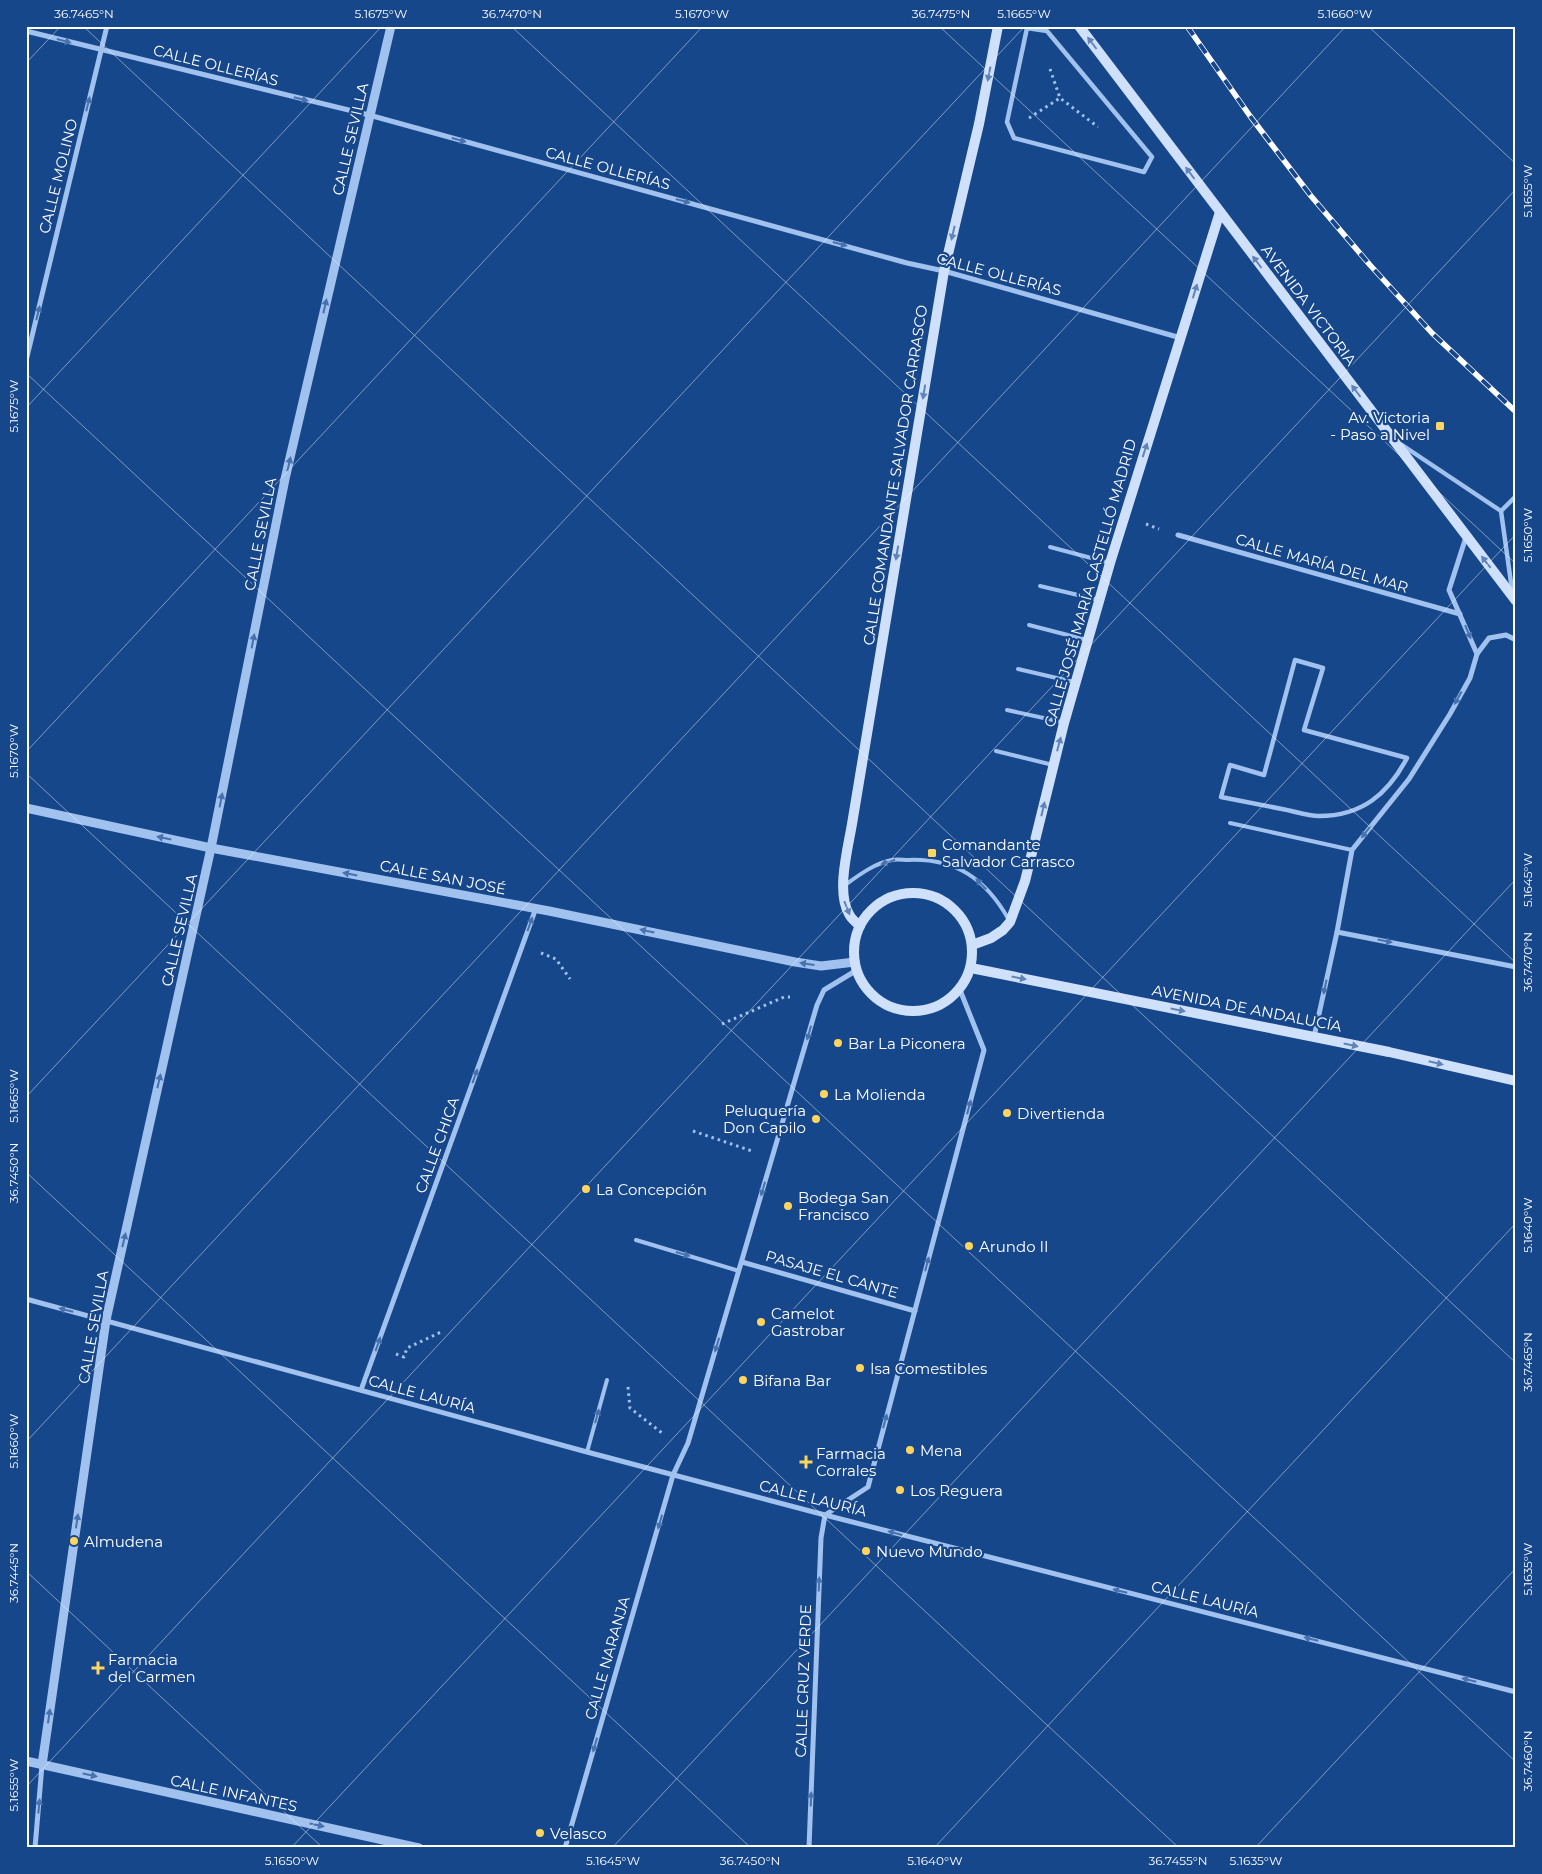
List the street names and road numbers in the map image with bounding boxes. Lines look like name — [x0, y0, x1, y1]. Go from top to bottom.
street label: CALLE OLLERÍAS — [151, 40, 281, 90]
street label: CALLE SEVILLA — [328, 81, 372, 197]
street label: CALLE MOLINO — [35, 117, 81, 235]
street label: CALLE OLLERÍAS — [544, 142, 672, 194]
street label: AVENIDA VICTORIA — [1257, 241, 1361, 369]
street label: CALLE OLLERÍAS — [935, 248, 1063, 300]
street label: CALLE COMANDANTE SALVADOR CARRASCO — [859, 303, 931, 647]
street label: CALLE JOSÉ MARÍA CASTELLÓ MADRID — [1040, 437, 1140, 729]
street label: CALLE SEVILLA — [240, 475, 280, 592]
street label: CALLE MARÍA DEL MAR — [1233, 529, 1411, 597]
street label: CALLE SAN JOSÉ — [378, 855, 508, 899]
street label: CALLE SEVILLA — [157, 872, 201, 988]
street label: AVENIDA DE ANDALUCÍA — [1151, 980, 1344, 1036]
street label: CALLE CHICA — [411, 1094, 463, 1196]
street label: PASAJE EL CANTE — [763, 1246, 901, 1302]
street label: CALLE SEVILLA — [74, 1268, 112, 1385]
street label: CALLE LAURÍA — [366, 1371, 478, 1417]
street label: CALLE LAURÍA — [757, 1475, 869, 1521]
street label: CALLE LAURÍA — [1149, 1576, 1261, 1622]
street label: CALLE NARANJA — [580, 1594, 634, 1722]
street label: CALLE CRUZ VERDE — [791, 1604, 815, 1758]
street label: CALLE INFANTES — [169, 1770, 299, 1816]

